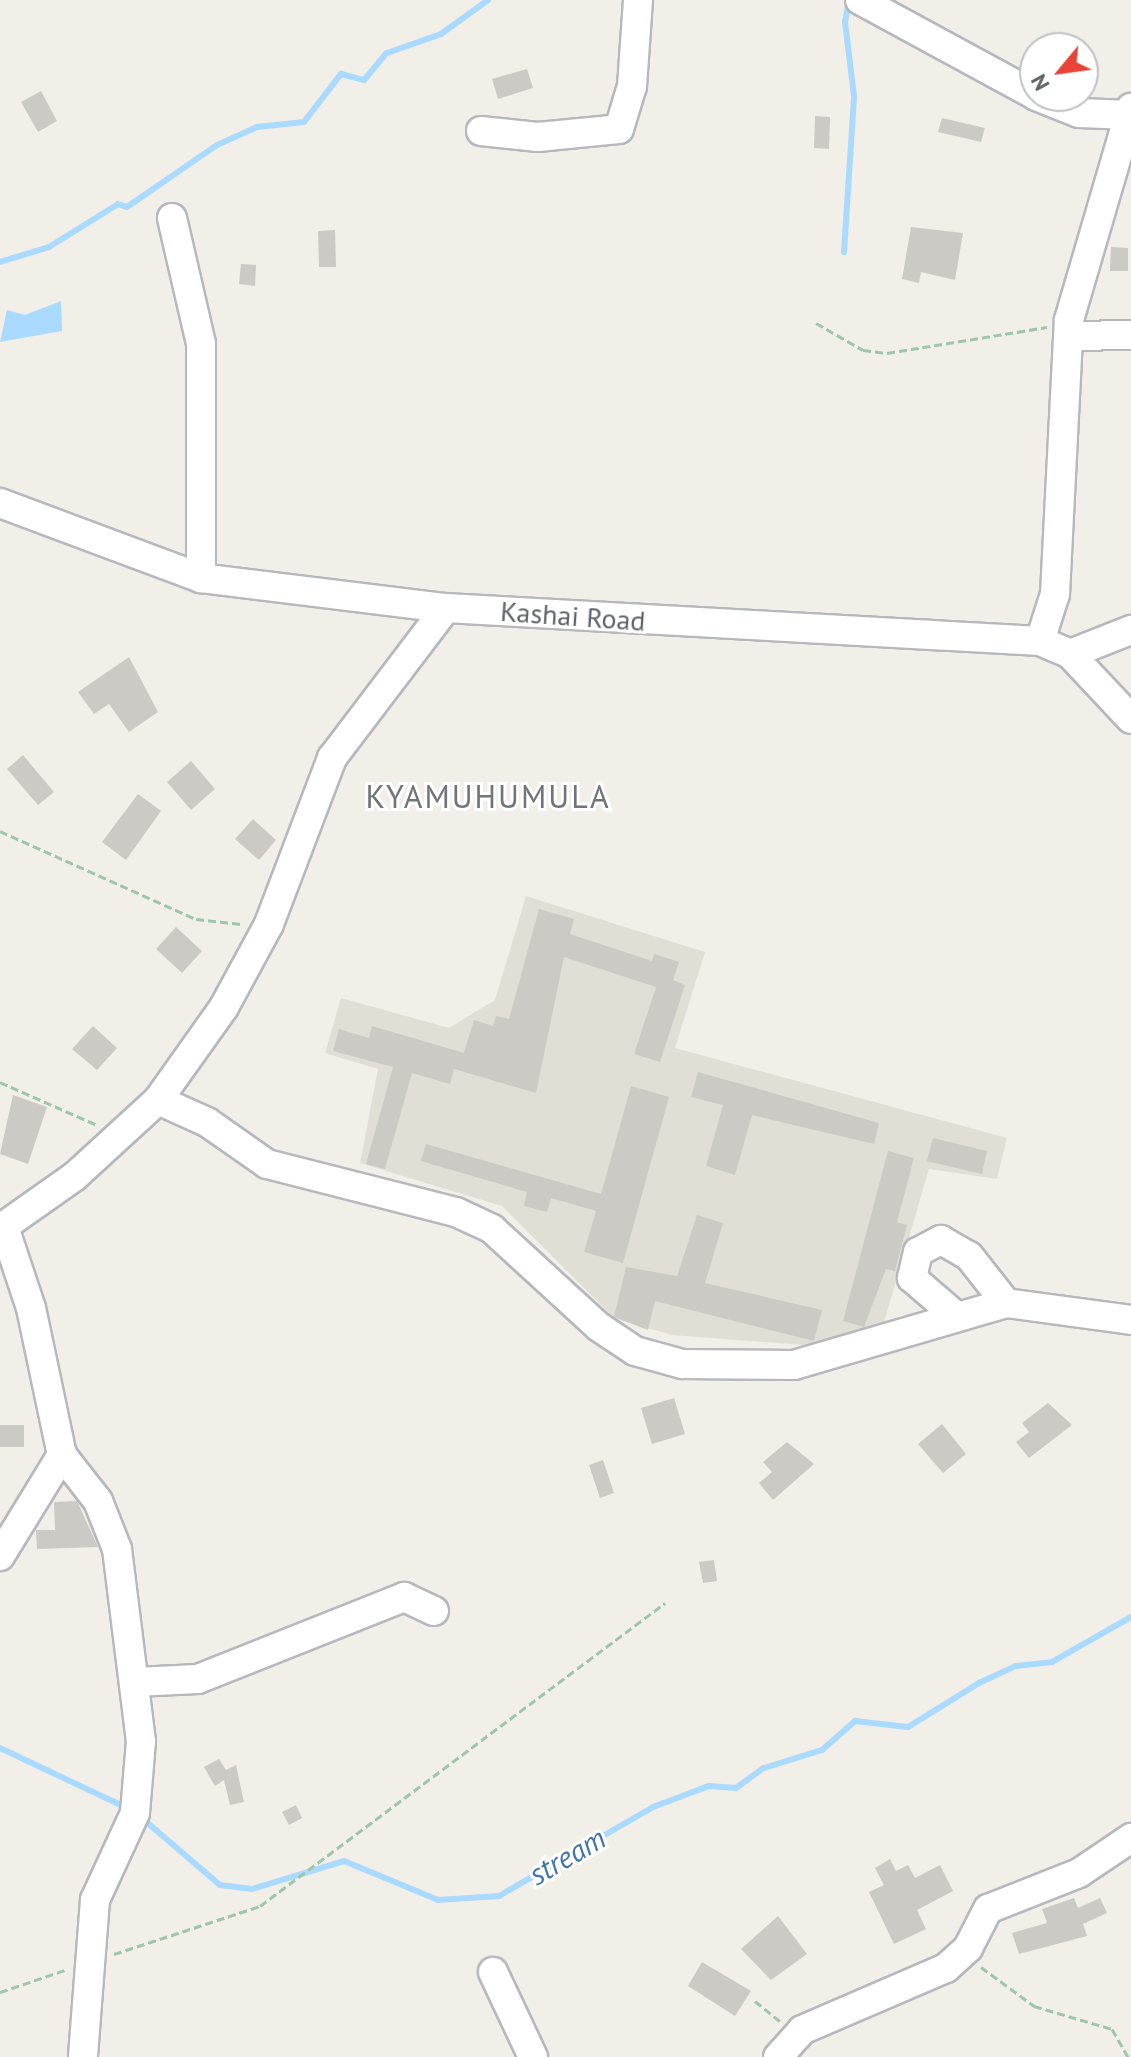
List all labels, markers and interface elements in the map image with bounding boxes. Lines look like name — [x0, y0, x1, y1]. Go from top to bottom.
north arrow — [1019, 32, 1099, 112]
text: N — [1024, 70, 1056, 96]
street label: Kashai Road — [499, 594, 647, 638]
district label: KYAMUHUMULA — [365, 777, 611, 815]
water label: stream — [522, 1820, 612, 1892]

